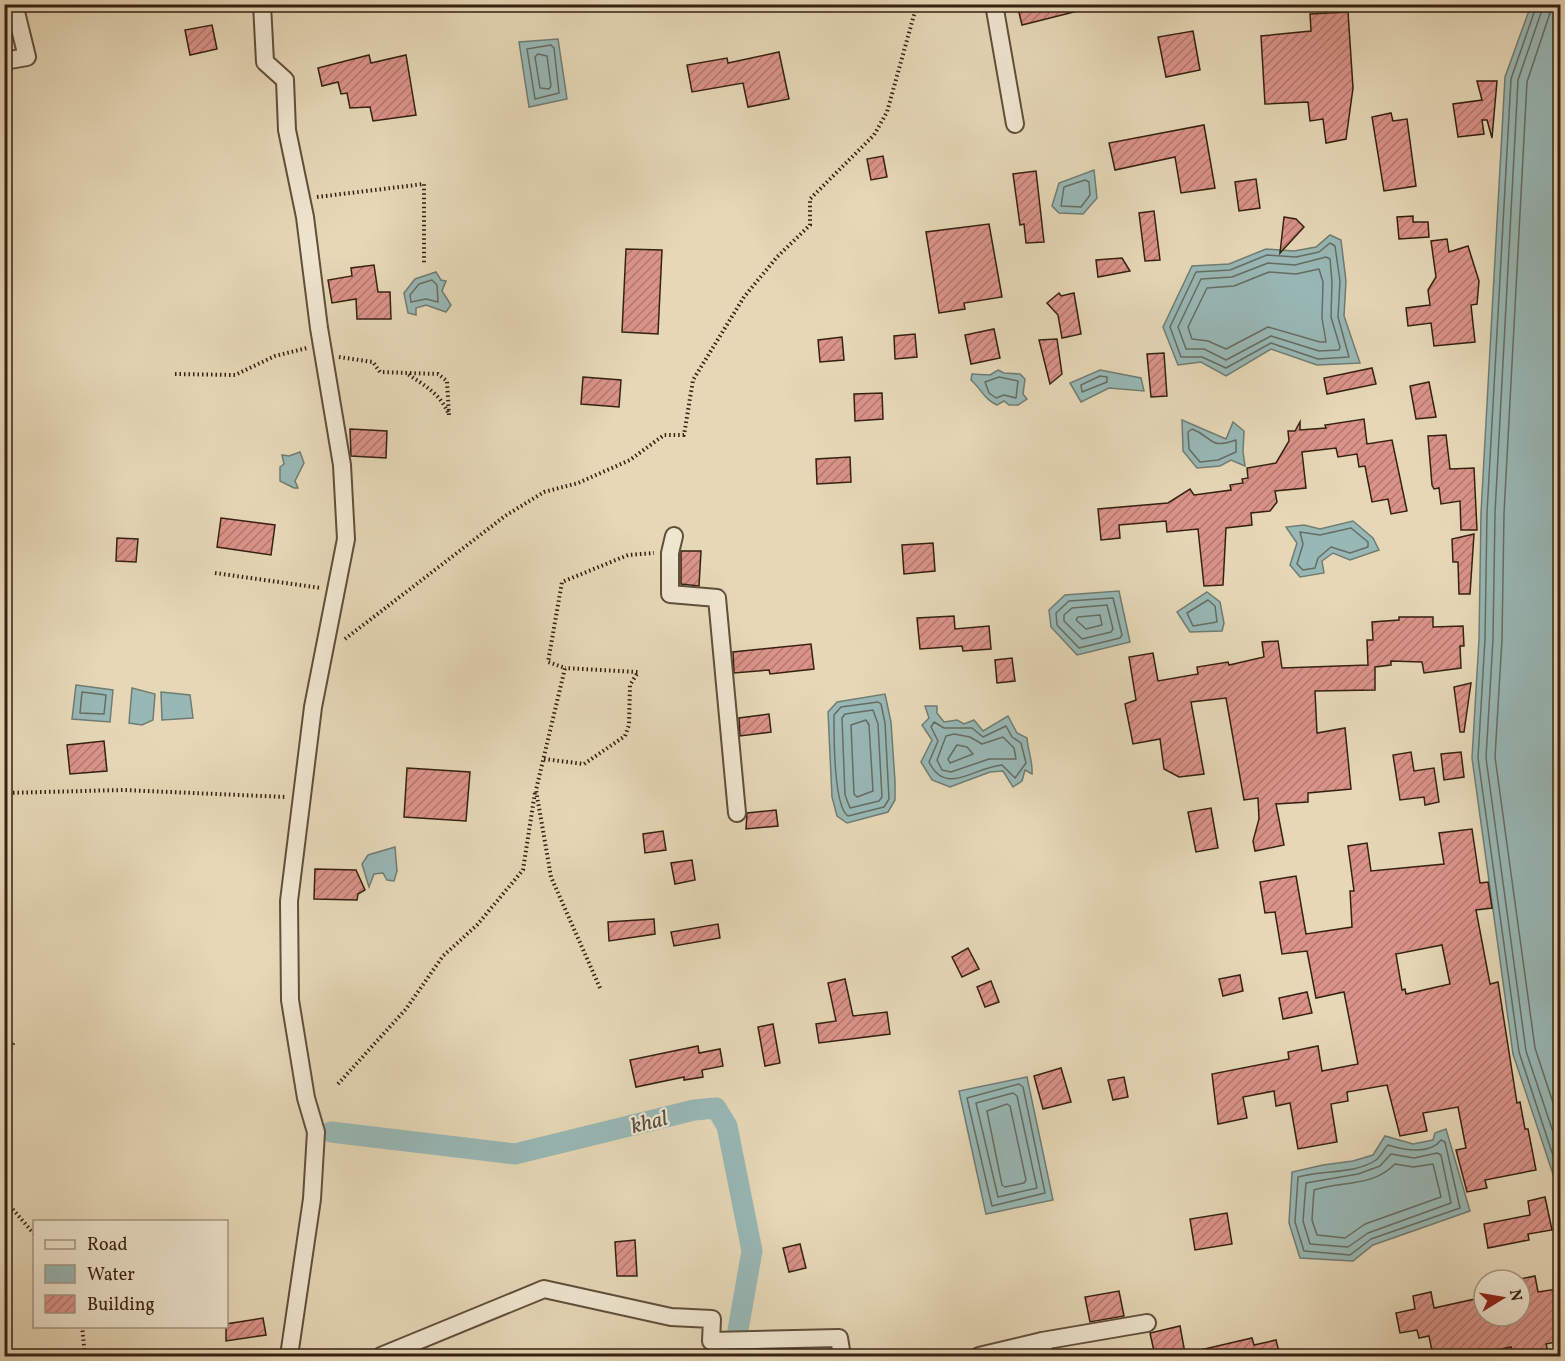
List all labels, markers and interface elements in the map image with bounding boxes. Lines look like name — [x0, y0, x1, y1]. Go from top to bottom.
water label: khal — [628, 1104, 672, 1143]
legend — [33, 1220, 228, 1328]
text: Road — [87, 1233, 128, 1258]
text: Water — [87, 1263, 135, 1288]
north arrow — [1472, 1268, 1532, 1328]
text: N — [1503, 1288, 1527, 1304]
text: Building — [87, 1293, 155, 1318]

